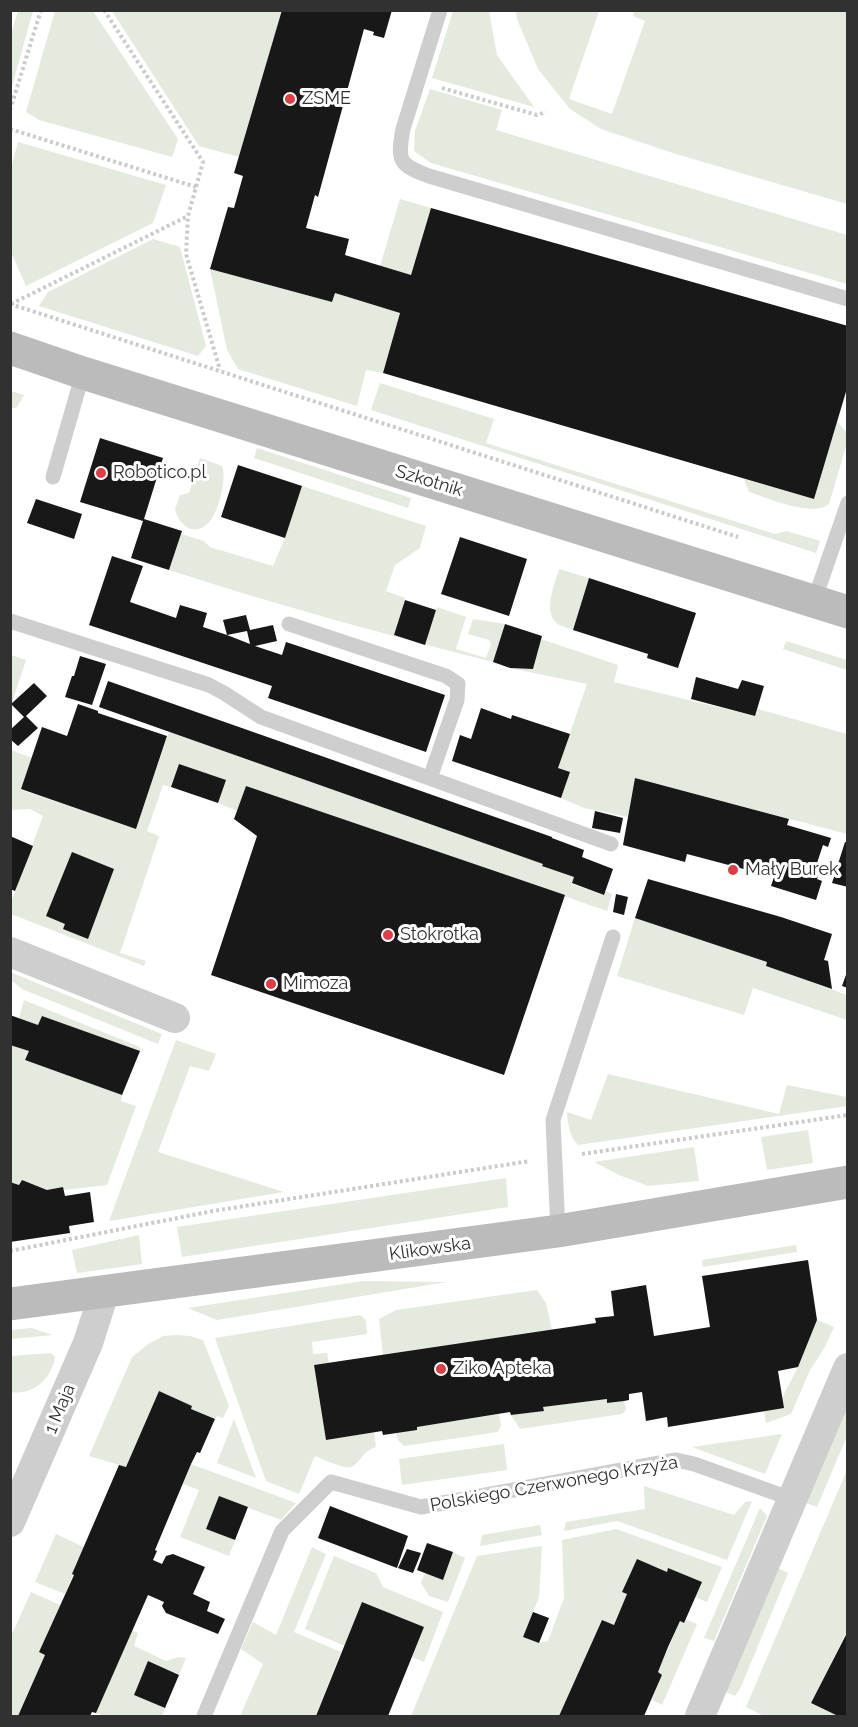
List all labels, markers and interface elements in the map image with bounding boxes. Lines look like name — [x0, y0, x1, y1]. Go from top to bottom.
place label: ZSME — [302, 88, 351, 110]
marker: ZSME — [283, 92, 297, 106]
street label: Szkotnik — [393, 461, 465, 501]
place label: Robotico.pl — [113, 462, 206, 484]
marker: Robotico.pl — [94, 466, 108, 480]
place label: Mały Burek — [745, 859, 839, 881]
marker: Mały Burek — [726, 863, 740, 877]
place label: Stokrotka — [400, 924, 479, 946]
marker: Stokrotka — [381, 928, 395, 942]
place label: Mimoza — [283, 973, 348, 995]
marker: Mimoza — [264, 977, 278, 991]
street label: Klikowska — [388, 1233, 472, 1265]
place label: Ziko Apteka — [453, 1358, 551, 1380]
marker: Ziko Apteka — [434, 1362, 448, 1376]
street label: 1 Maja — [40, 1381, 80, 1437]
street label: Polskiego Czerwonego Krzyża — [428, 1452, 680, 1516]

